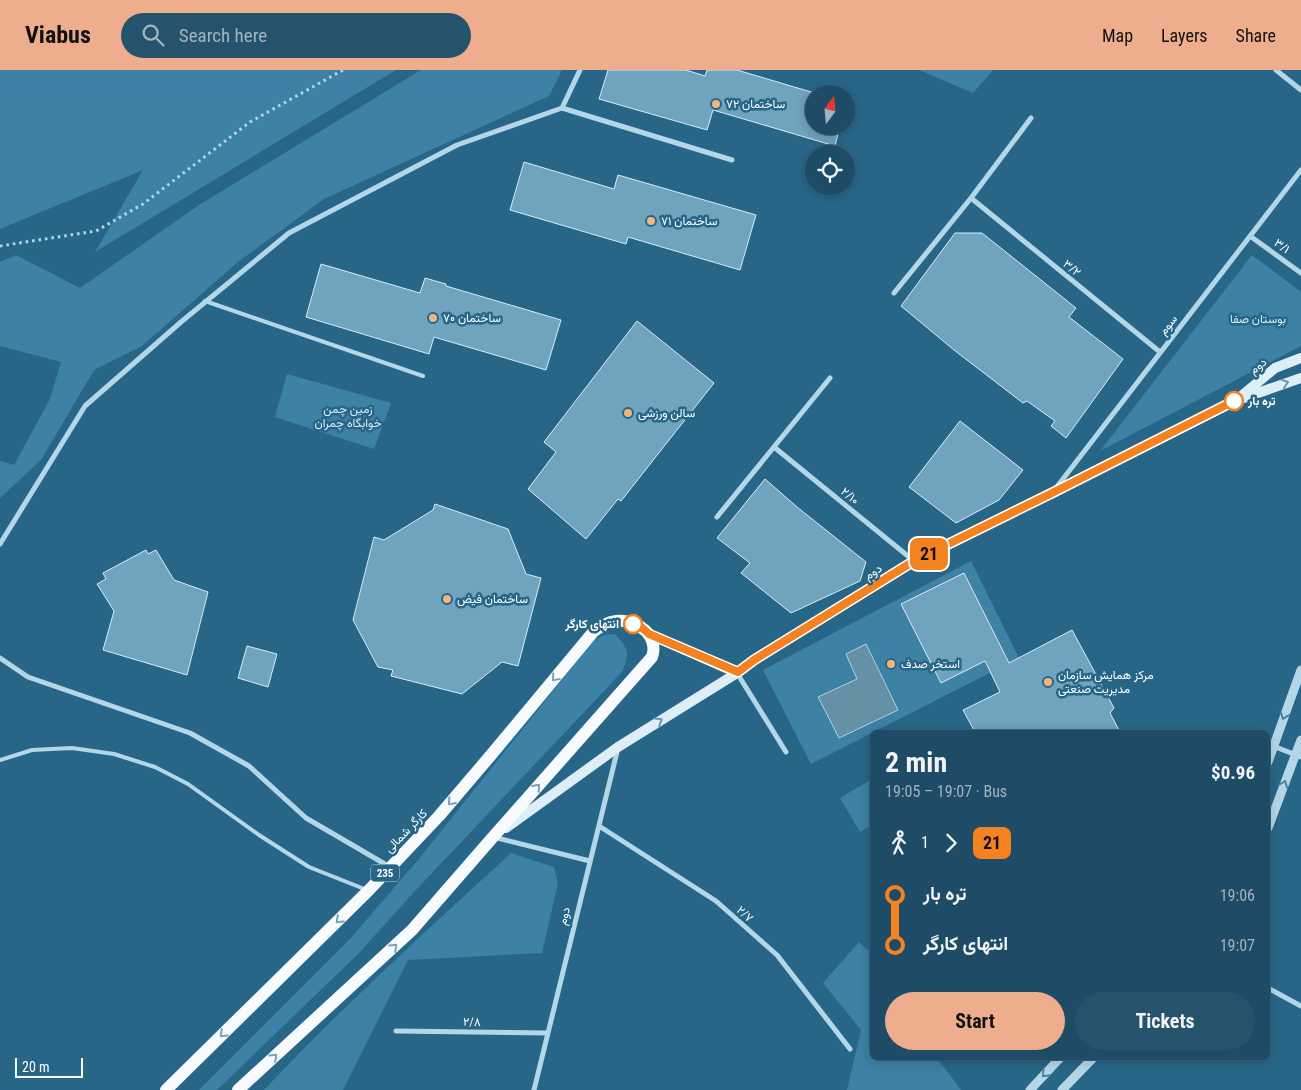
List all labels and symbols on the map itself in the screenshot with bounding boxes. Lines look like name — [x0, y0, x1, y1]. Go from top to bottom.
north arrow — [805, 85, 855, 135]
place label: ساختمان ۷۲ — [726, 97, 785, 111]
marker: ساختمان ۷۲ — [710, 98, 722, 110]
place label: ساختمان ۷۱ — [661, 214, 717, 228]
marker: ساختمان ۷۱ — [645, 215, 657, 227]
street label: ۳/۱ — [1271, 236, 1293, 256]
street label: ۳/۲ — [1060, 257, 1084, 279]
place label: ساختمان ۷۰ — [443, 311, 501, 325]
marker: ساختمان ۷۰ — [427, 312, 439, 324]
street label: سوم — [1156, 312, 1181, 339]
park label: بوستان صفا — [1230, 312, 1286, 327]
street label: دوم — [1247, 355, 1270, 378]
one-way arrow — [1280, 379, 1288, 389]
marker: تره بار — [1224, 391, 1244, 411]
place label: تره بار — [1247, 394, 1276, 409]
park label: زمین چمن خوابگاه چمران — [315, 402, 381, 431]
place label: سالن ورزشی — [638, 406, 695, 421]
marker: سالن ورزشی — [622, 407, 634, 419]
street label: ۲/۱۰ — [838, 484, 862, 508]
line badge: 21 — [906, 538, 952, 570]
street label: دوم — [862, 561, 885, 584]
place label: ساختمان فیض — [457, 592, 528, 607]
marker: ساختمان فیض — [441, 593, 453, 605]
marker: انتهای کارگر — [623, 614, 643, 634]
place label: انتهای کارگر — [564, 617, 619, 632]
place label: استخر صدف — [901, 657, 960, 672]
marker: استخر صدف — [885, 658, 897, 670]
place label: مرکز همایش سازمان مدیریت صنعتی — [1058, 668, 1154, 697]
one-way arrow — [553, 672, 561, 681]
marker: مرکز همایش سازمان مدیریت صنعتی — [1042, 676, 1054, 688]
one-way arrow — [1280, 711, 1290, 719]
one-way arrow — [654, 718, 663, 728]
one-way arrow — [1278, 780, 1289, 789]
one-way arrow — [531, 783, 540, 792]
one-way arrow — [447, 797, 456, 806]
street label: کارگر شمالی — [382, 806, 431, 856]
road number: 235 — [371, 864, 399, 881]
street label: ۲/۷ — [734, 903, 756, 925]
street label: دوم — [555, 905, 574, 927]
one-way arrow — [336, 914, 345, 923]
one-way arrow — [388, 944, 397, 953]
street label: ۲/۸ — [463, 1015, 481, 1029]
one-way arrow — [220, 1028, 229, 1037]
one-way arrow — [269, 1054, 278, 1063]
scale bar — [15, 1055, 82, 1078]
one-way arrow — [1042, 1068, 1051, 1077]

